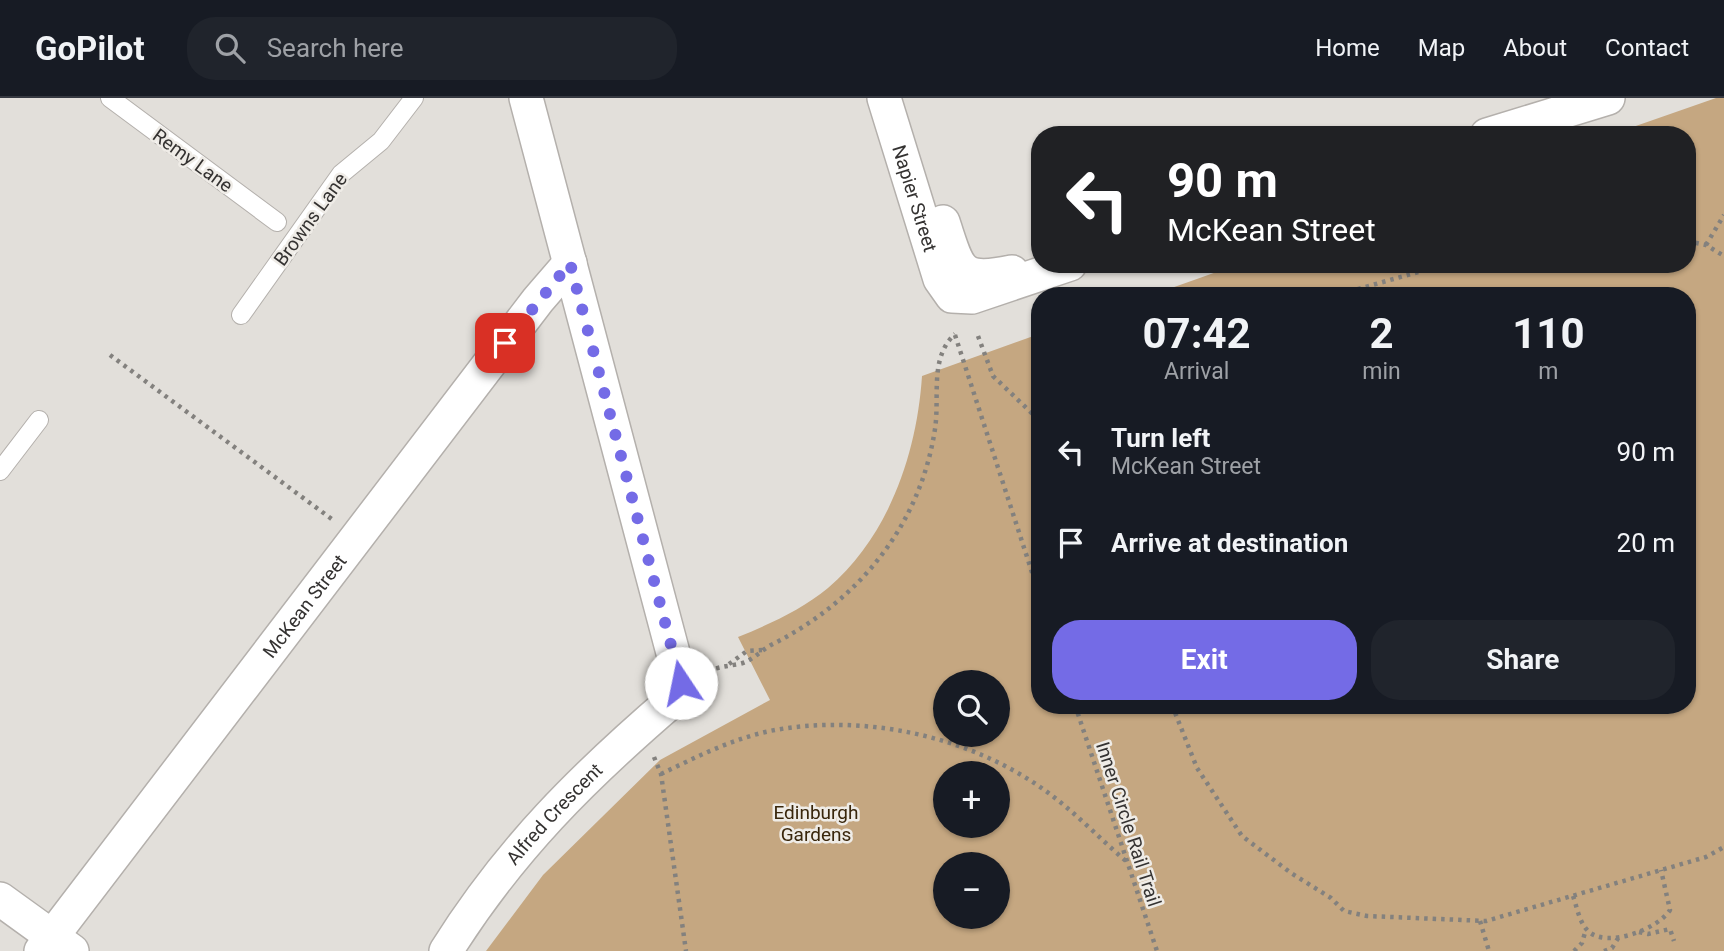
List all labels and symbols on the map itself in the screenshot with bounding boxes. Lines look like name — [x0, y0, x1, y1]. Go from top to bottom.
street label: Remy Lane — [148, 124, 237, 197]
street label: Napier Street — [887, 142, 942, 255]
street label: Browns Lane — [269, 168, 352, 270]
pin — [475, 313, 535, 373]
street label: McKean Street — [258, 550, 352, 663]
position arrow — [644, 646, 718, 720]
street label: Inner Circle Rail Trail — [1091, 739, 1166, 909]
street label: Alfred Crescent — [501, 759, 607, 870]
park label: Edinburgh Gardens — [774, 801, 859, 846]

